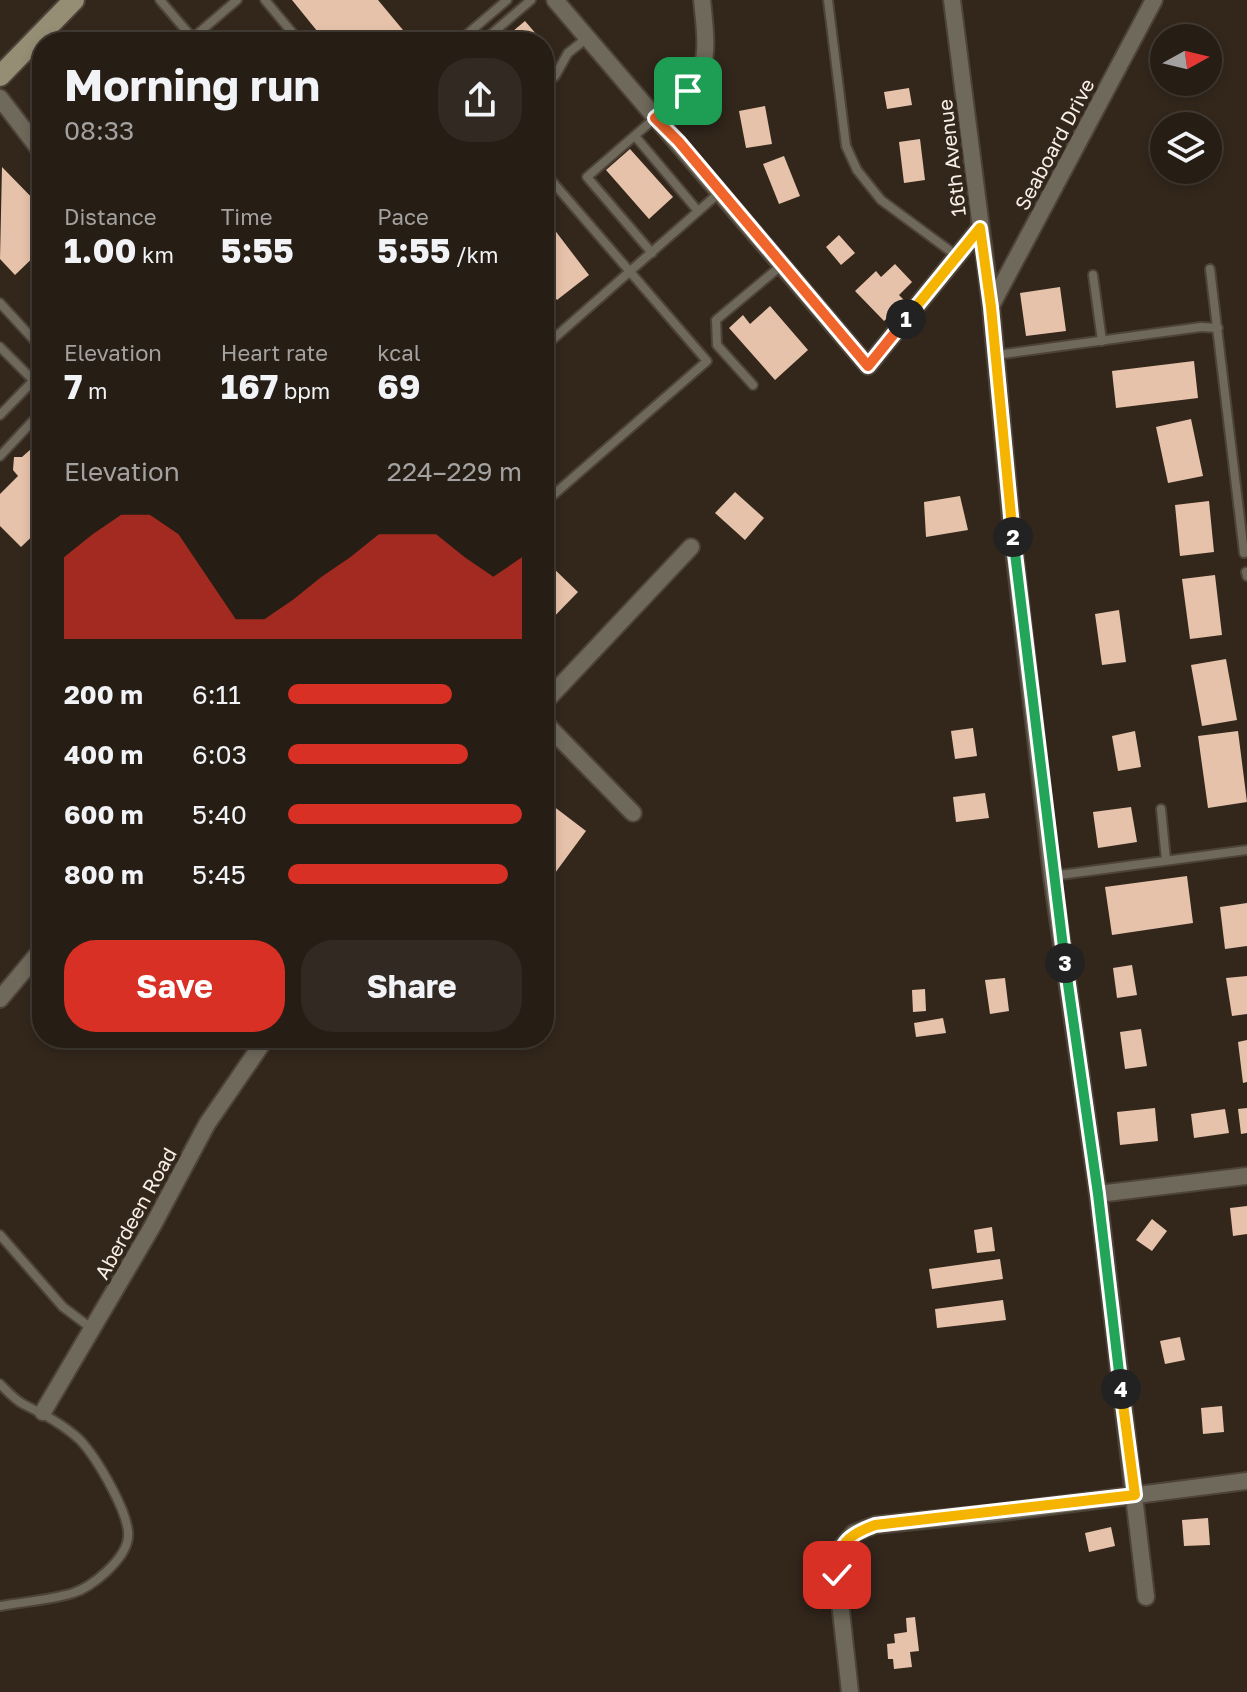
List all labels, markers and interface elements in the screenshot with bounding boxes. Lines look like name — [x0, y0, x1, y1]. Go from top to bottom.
north arrow — [1150, 24, 1222, 96]
map controls — [1150, 24, 1222, 184]
pin — [654, 57, 722, 125]
text: Morning run — [64, 58, 320, 111]
button: share — [438, 58, 522, 142]
icon: arrive — [666, 69, 710, 113]
street label: Seaboard Drive — [1009, 74, 1099, 214]
street label: 16th Avenue — [932, 98, 970, 218]
button: layers — [1150, 112, 1222, 184]
text: 08:33 — [64, 115, 134, 146]
text: Distance — [64, 203, 156, 230]
text: Time — [221, 203, 272, 230]
text: Pace — [377, 203, 429, 230]
text: 1.00 — [64, 230, 137, 270]
text: 5:55 — [221, 230, 294, 270]
text: 5:55 — [377, 230, 450, 270]
text: km — [137, 241, 174, 268]
text: /km — [450, 241, 498, 268]
pin: 1 — [886, 299, 926, 339]
text: 1 — [900, 305, 912, 332]
text: Elevation — [64, 339, 162, 366]
text: Heart rate — [221, 339, 328, 366]
text: kcal — [377, 339, 421, 366]
text: 7 — [64, 366, 83, 406]
text: 167 — [221, 366, 278, 406]
text: 69 — [377, 366, 421, 406]
text: m — [83, 377, 108, 404]
text: bpm — [278, 377, 330, 404]
text: Elevation — [64, 456, 180, 487]
text: 224–229 m — [387, 456, 522, 487]
pin: 2 — [993, 517, 1033, 557]
text: 2 — [1006, 523, 1020, 550]
text: 200 m — [64, 679, 143, 710]
text: 6:11 — [192, 679, 241, 710]
text: 400 m — [64, 739, 143, 770]
text: 6:03 — [192, 739, 247, 770]
text: 600 m — [64, 799, 144, 830]
text: 5:40 — [192, 799, 247, 830]
text: 800 m — [64, 859, 144, 890]
text: 5:45 — [192, 859, 246, 890]
button: Save — [64, 940, 285, 1032]
button: Share — [301, 940, 522, 1032]
pin: 3 — [1045, 943, 1085, 983]
text: 3 — [1058, 949, 1072, 976]
street label: Aberdeen Road — [89, 1143, 181, 1283]
pin: 4 — [1101, 1369, 1141, 1409]
text: 4 — [1114, 1375, 1128, 1402]
pin — [803, 1541, 871, 1609]
icon: check — [815, 1553, 859, 1597]

